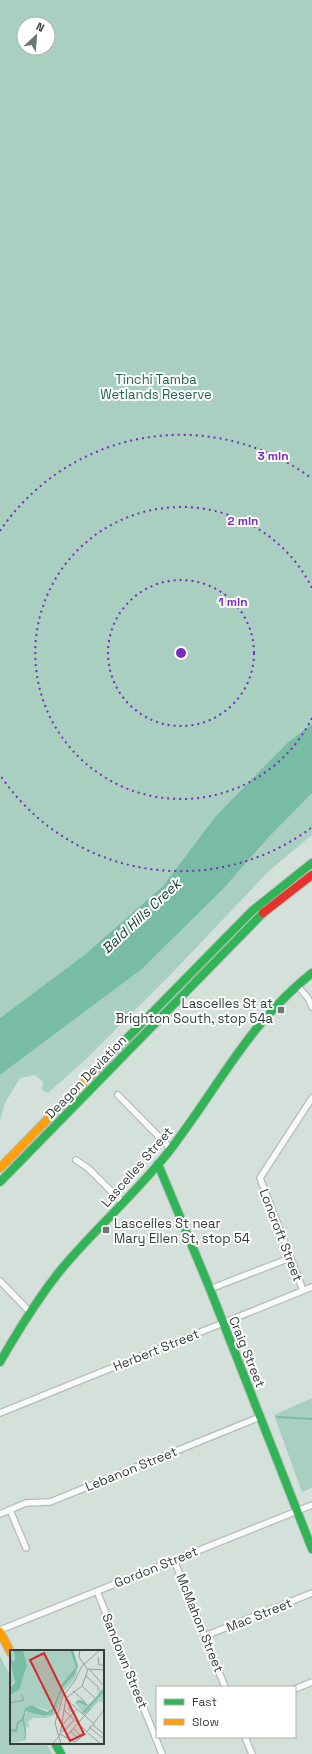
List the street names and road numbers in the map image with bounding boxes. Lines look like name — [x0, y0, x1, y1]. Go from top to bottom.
street label: Deagon Deviation — [42, 1032, 130, 1122]
street label: Lascelles Street — [98, 1123, 177, 1211]
street label: Loncroft Street — [256, 1186, 306, 1284]
street label: Craig Street — [225, 1314, 269, 1390]
street label: Herbert Street — [111, 1325, 201, 1375]
street label: Lebanon Street — [83, 1443, 179, 1495]
street label: Gordon Street — [112, 1542, 200, 1592]
street label: McMahon Street — [172, 1571, 228, 1675]
street label: Mac Street — [224, 1594, 294, 1636]
street label: Sandown Street — [98, 1611, 152, 1711]

